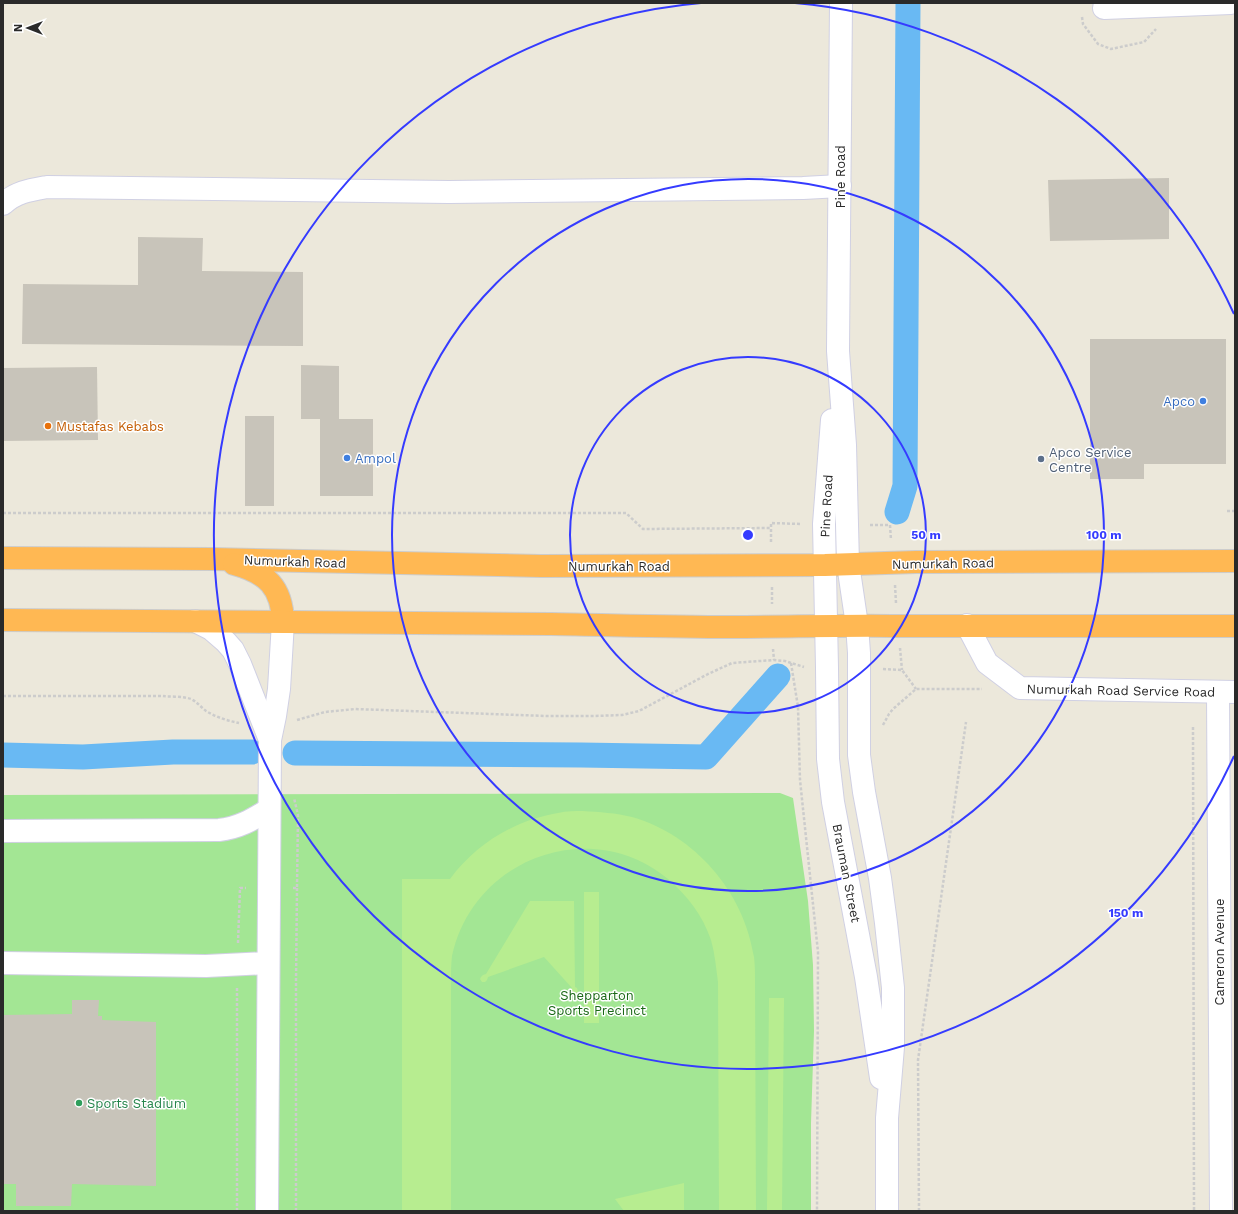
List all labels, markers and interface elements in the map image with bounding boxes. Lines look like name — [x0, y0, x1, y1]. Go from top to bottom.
north arrow — [8, 8, 48, 48]
text: N — [12, 24, 25, 32]
street label: Pine Road — [833, 145, 848, 209]
place label: Apco — [1163, 394, 1195, 409]
marker: Apco — [1198, 396, 1208, 406]
place label: Mustafas Kebabs — [56, 419, 164, 434]
marker: Mustafas Kebabs — [43, 421, 53, 431]
place label: Apco Service Centre — [1049, 445, 1131, 475]
place label: Ampol — [355, 451, 396, 466]
marker: Ampol — [342, 453, 352, 463]
marker: Apco Service Centre — [1036, 454, 1046, 464]
street label: Pine Road — [817, 474, 836, 538]
centre of rings — [741, 528, 755, 542]
text: 50 m — [911, 528, 941, 542]
text: 100 m — [1086, 528, 1122, 542]
street label: Numurkah Road — [244, 552, 346, 571]
street label: Numurkah Road — [892, 555, 994, 572]
street label: Numurkah Road — [568, 559, 670, 574]
street label: Numurkah Road Service Road — [1027, 681, 1215, 700]
street label: Brauman Street — [830, 822, 864, 924]
street label: Cameron Avenue — [1212, 898, 1227, 1006]
text: 150 m — [1109, 906, 1143, 920]
park label: Shepparton Sports Precinct — [548, 988, 647, 1018]
place label: Sports Stadium — [87, 1096, 186, 1111]
marker: Sports Stadium — [74, 1098, 84, 1108]

